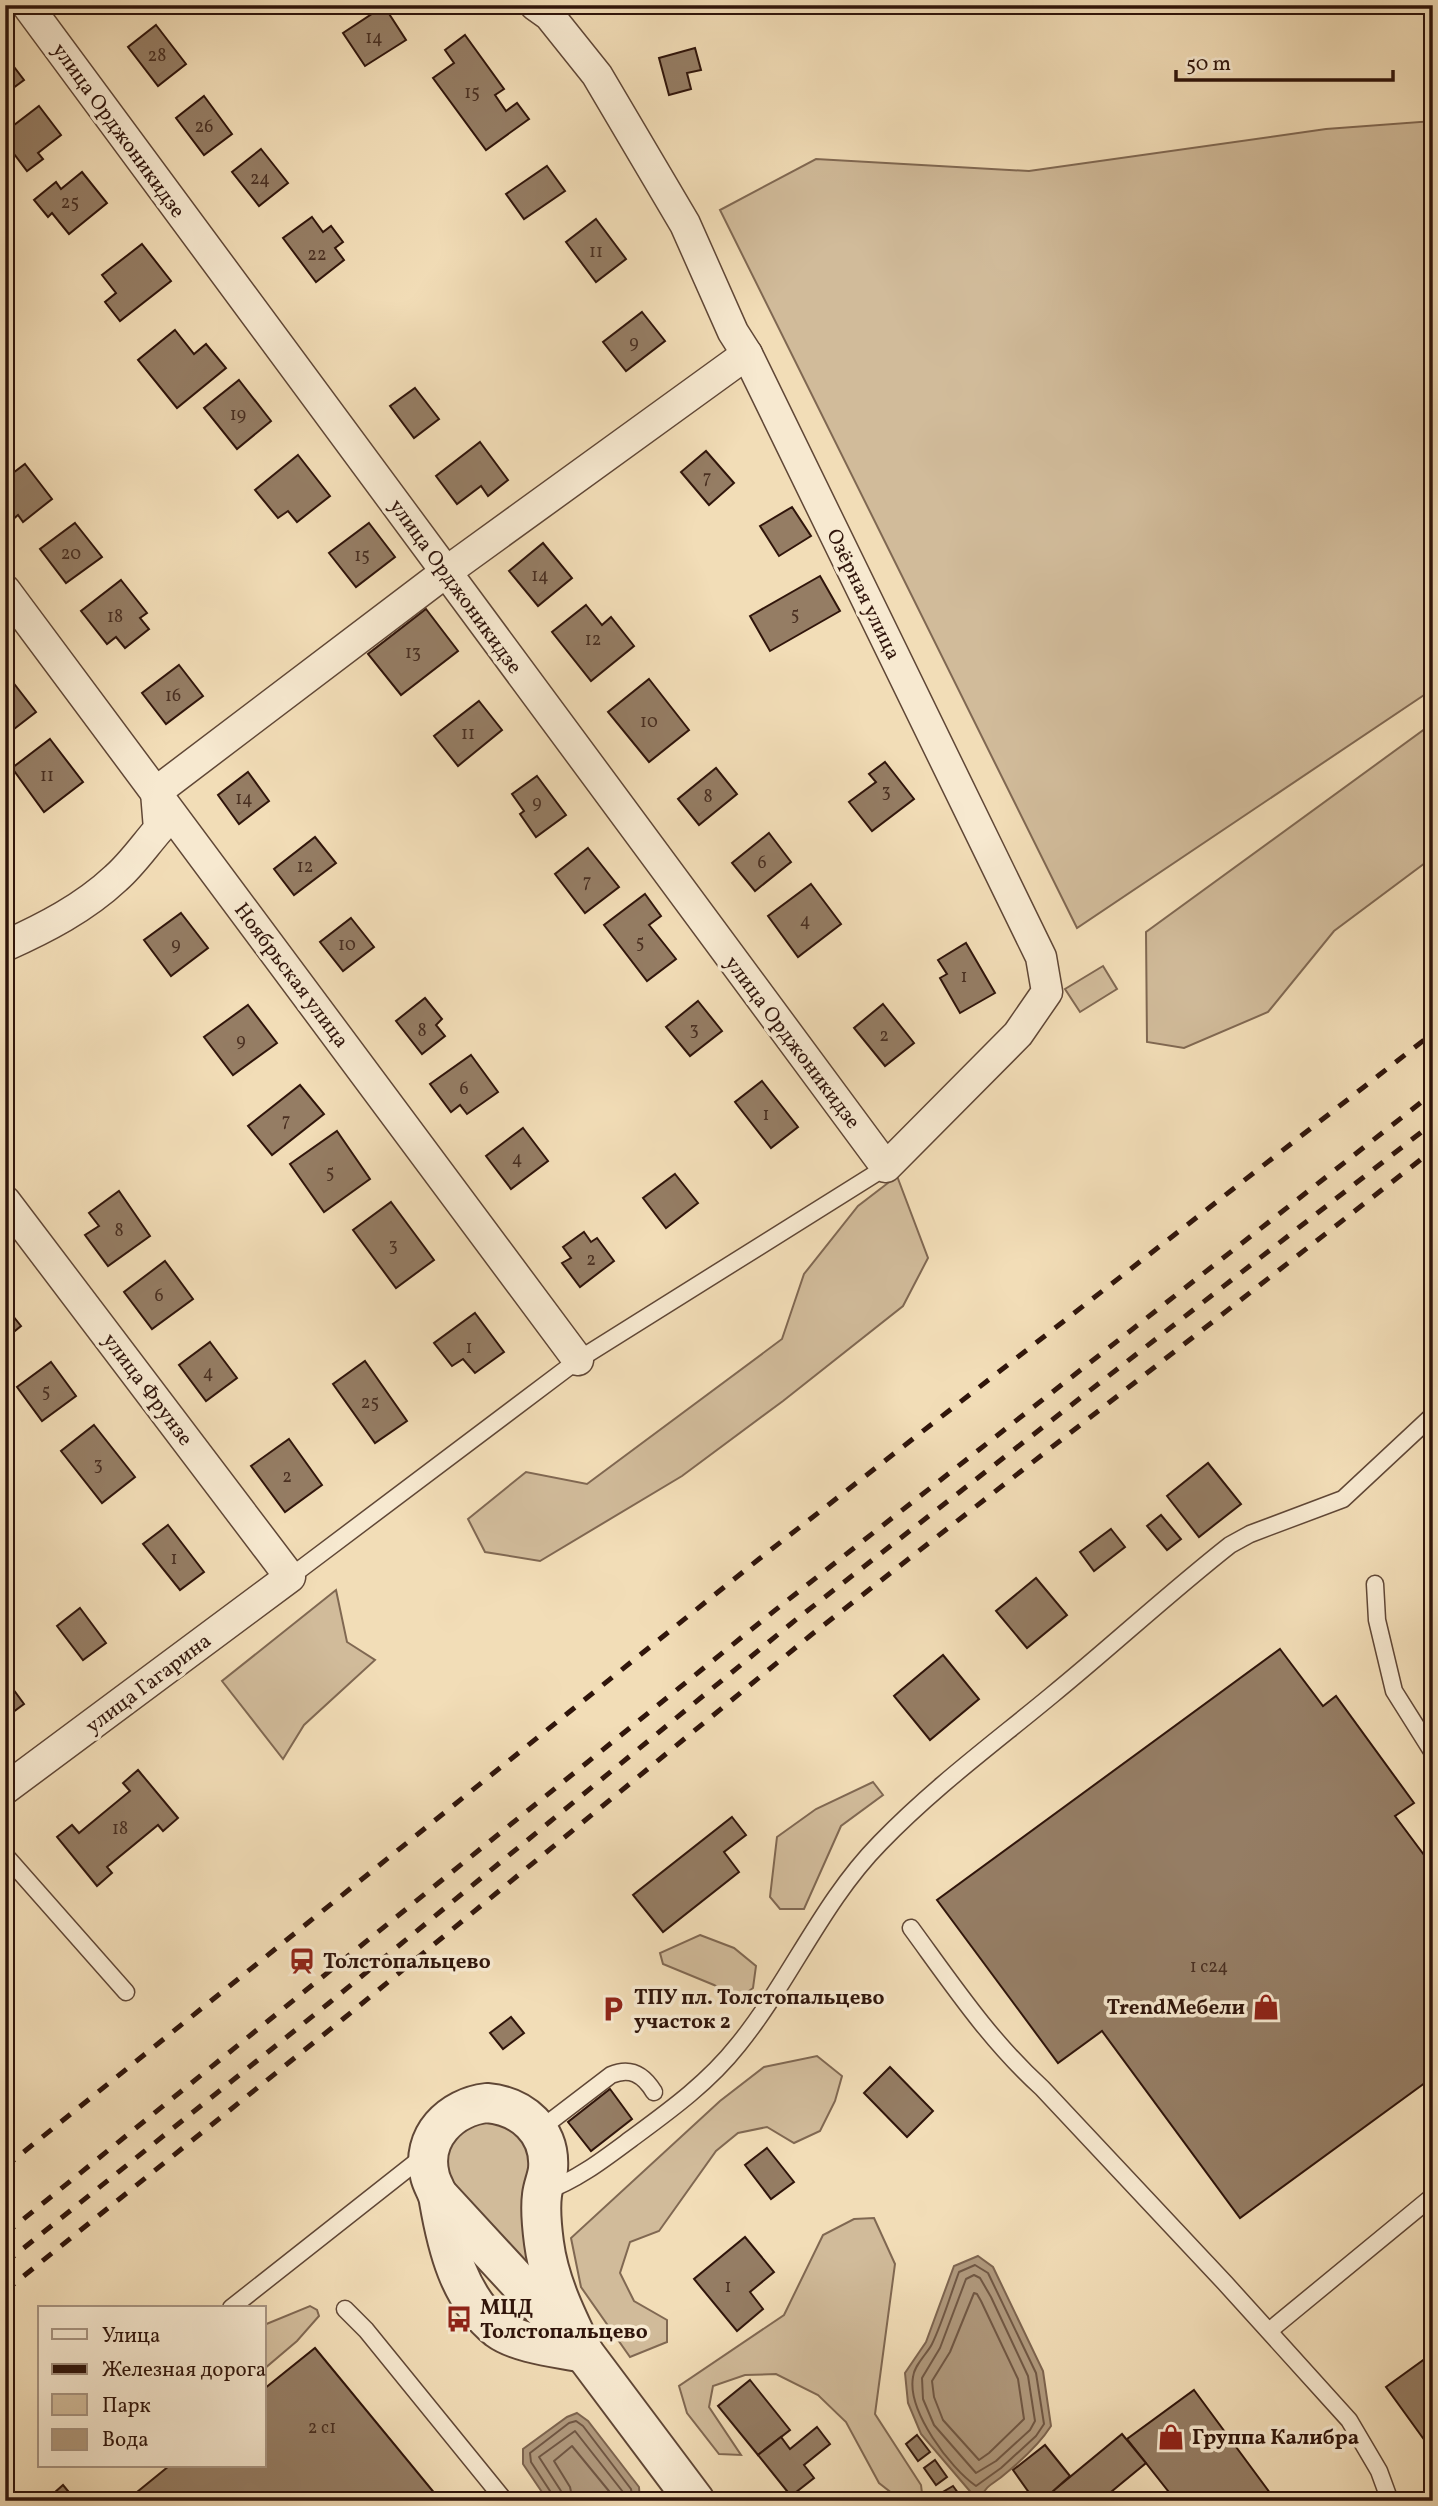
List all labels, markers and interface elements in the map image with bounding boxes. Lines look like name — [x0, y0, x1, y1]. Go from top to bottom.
house number: 14 — [365, 26, 383, 51]
street label: улица Орджоникидзе — [44, 37, 191, 224]
scale bar — [1176, 38, 1392, 82]
house number: 28 — [148, 44, 166, 69]
text: 50 m — [1186, 50, 1231, 79]
house number: 15 — [464, 81, 480, 106]
house number: 26 — [195, 115, 213, 140]
house number: 24 — [250, 167, 270, 192]
house number: 25 — [61, 191, 79, 216]
house number: 11 — [589, 240, 603, 265]
house number: 22 — [307, 243, 327, 268]
house number: 9 — [629, 331, 639, 356]
house number: 19 — [230, 403, 246, 428]
house number: 7 — [703, 466, 711, 491]
street label: улица Орджоникидзе — [381, 493, 528, 680]
street label: Озёрная улица — [818, 524, 907, 665]
house number: 20 — [61, 542, 81, 567]
house number: 15 — [354, 544, 370, 569]
house number: 14 — [531, 564, 549, 589]
house number: 5 — [791, 603, 799, 628]
house number: 18 — [107, 605, 123, 630]
house number: 12 — [585, 628, 601, 653]
house number: 13 — [405, 641, 421, 666]
house number: 16 — [165, 684, 181, 709]
house number: 10 — [640, 710, 658, 735]
house number: 11 — [461, 722, 475, 747]
house number: 11 — [40, 764, 54, 789]
house number: 3 — [881, 780, 891, 805]
house number: 8 — [703, 785, 713, 810]
house number: 14 — [235, 787, 253, 812]
house number: 9 — [532, 791, 542, 816]
house number: 6 — [757, 851, 767, 876]
house number: 12 — [297, 855, 313, 880]
house number: 7 — [583, 870, 591, 895]
street label: Ноябрьская улица — [227, 897, 355, 1055]
house number: 4 — [800, 909, 810, 934]
house number: 5 — [636, 931, 644, 956]
house number: 9 — [171, 933, 181, 958]
house number: 10 — [338, 933, 356, 958]
street label: улица Орджоникидзе — [717, 950, 867, 1136]
house number: 1 — [961, 965, 967, 990]
house number: 3 — [689, 1018, 699, 1043]
house number: 8 — [417, 1019, 427, 1044]
house number: 2 — [879, 1024, 889, 1049]
house number: 9 — [236, 1029, 246, 1054]
house number: 6 — [459, 1077, 469, 1102]
house number: 1 — [763, 1103, 769, 1128]
house number: 7 — [282, 1109, 290, 1134]
house number: 4 — [512, 1147, 522, 1172]
house number: 5 — [326, 1161, 334, 1186]
house number: 8 — [114, 1219, 124, 1244]
house number: 3 — [388, 1234, 398, 1259]
house number: 2 — [586, 1248, 596, 1273]
house number: 6 — [154, 1284, 164, 1309]
street label: улица Фрунзе — [95, 1327, 199, 1452]
house number: 1 — [466, 1336, 472, 1361]
house number: 4 — [203, 1361, 213, 1386]
house number: 5 — [42, 1380, 50, 1405]
house number: 25 — [361, 1391, 379, 1416]
house number: 3 — [93, 1453, 103, 1478]
house number: 2 — [282, 1465, 292, 1490]
house number: 1 — [171, 1547, 177, 1572]
street label: улица Гагарина — [80, 1627, 218, 1741]
house number: 18 — [112, 1817, 128, 1842]
station icon: Толстопальцево — [287, 1946, 317, 1976]
place label: Толстопальцево — [323, 1948, 491, 1977]
house number: 1 с24 — [1190, 1955, 1228, 1980]
place label: ТПУ пл. Толстопальцево участок 2 — [634, 1984, 884, 2037]
shop icon: TrendМебели — [1251, 1992, 1281, 2022]
parking icon: ТПУ пл. Толстопальцево участок 2 — [598, 1994, 628, 2024]
place label: TrendМебели — [1107, 1994, 1245, 2023]
house number: 1 — [725, 2275, 731, 2300]
place label: МЦД Толстопальцево — [480, 2294, 648, 2347]
bus stop icon: МЦД Толстопальцево — [444, 2304, 474, 2334]
legend — [38, 2306, 266, 2468]
text: Улица — [102, 2322, 160, 2351]
text: Железная дорога — [102, 2356, 266, 2385]
text: Парк — [102, 2392, 151, 2421]
house number: 2 с1 — [308, 2416, 336, 2441]
shop icon: Группа Калибра — [1156, 2422, 1186, 2452]
place label: Группа Калибра — [1192, 2424, 1359, 2453]
text: Вода — [102, 2426, 149, 2455]

